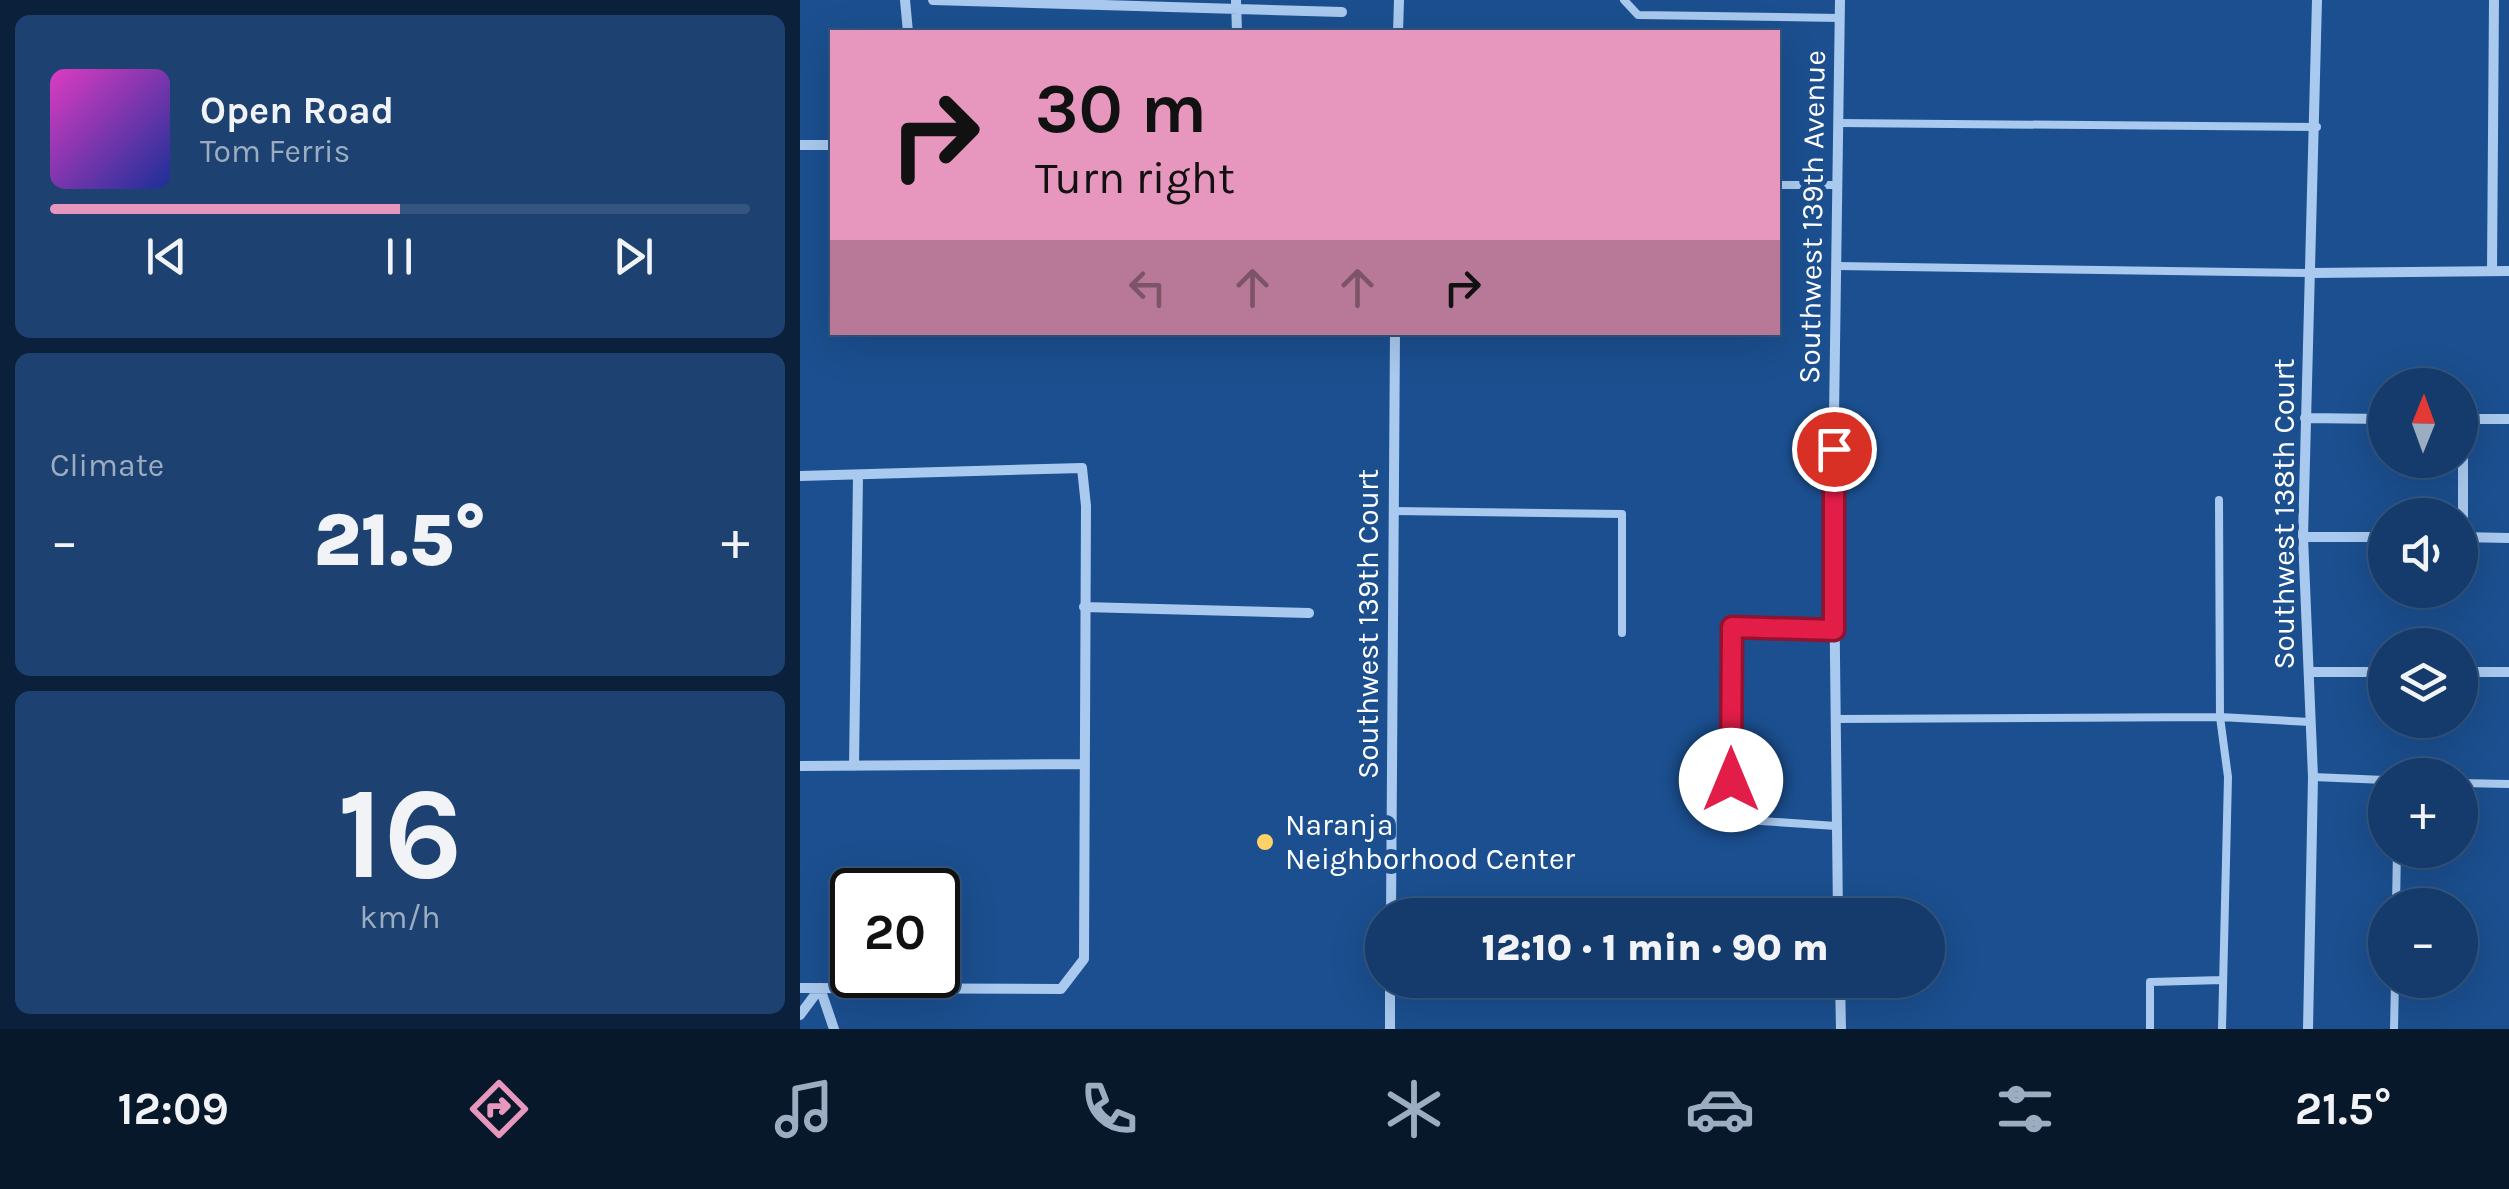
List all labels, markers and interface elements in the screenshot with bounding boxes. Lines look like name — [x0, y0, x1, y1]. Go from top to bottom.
street label: Southwest 139th Avenue — [1791, 50, 1833, 384]
text: 30 m — [1035, 68, 1207, 150]
icon: right — [870, 70, 1000, 200]
text: Open Road — [200, 88, 394, 133]
text: Tom Ferris — [200, 133, 350, 170]
text: Turn right — [1035, 152, 1235, 204]
icon: previous — [139, 229, 194, 284]
icon: pause — [372, 229, 427, 284]
icon: next — [606, 229, 661, 284]
icon: left — [1120, 260, 1175, 315]
icon: ahead — [1225, 260, 1280, 315]
icon: ahead — [1330, 260, 1385, 315]
icon: right — [1435, 260, 1490, 315]
street label: Southwest 138th Court — [2266, 358, 2302, 670]
north arrow — [2368, 368, 2478, 478]
map controls — [2368, 368, 2478, 998]
pin — [1792, 407, 1877, 492]
icon: arrive — [1807, 422, 1862, 477]
text: Climate — [50, 447, 164, 484]
street label: Southwest 139th Court — [1350, 469, 1386, 779]
text: 21.5° — [313, 496, 487, 584]
button: sound — [2368, 498, 2478, 608]
text: − — [50, 509, 79, 573]
text: + — [721, 509, 750, 573]
button: layers — [2368, 628, 2478, 738]
position arrow — [1679, 728, 1783, 832]
text: 16 — [337, 758, 463, 910]
button: + — [2368, 758, 2478, 868]
place label: Naranja Neighborhood Center — [1285, 807, 1575, 877]
marker: Naranja Neighborhood Center — [1254, 831, 1276, 853]
speed limit sign: 20 — [830, 868, 960, 998]
button: − — [2368, 888, 2478, 998]
text: km/h — [359, 899, 441, 936]
text: 12:10 · 1 min · 90 m — [1481, 925, 1829, 970]
icon: directions — [464, 1074, 534, 1144]
icon: music — [769, 1074, 839, 1144]
icon: phone — [1074, 1074, 1144, 1144]
icon: climate — [1379, 1074, 1449, 1144]
icon: car — [1685, 1074, 1755, 1144]
icon: filters — [1990, 1074, 2060, 1144]
text: 12:09 — [118, 1083, 229, 1135]
text: 21.5° — [2295, 1083, 2391, 1135]

